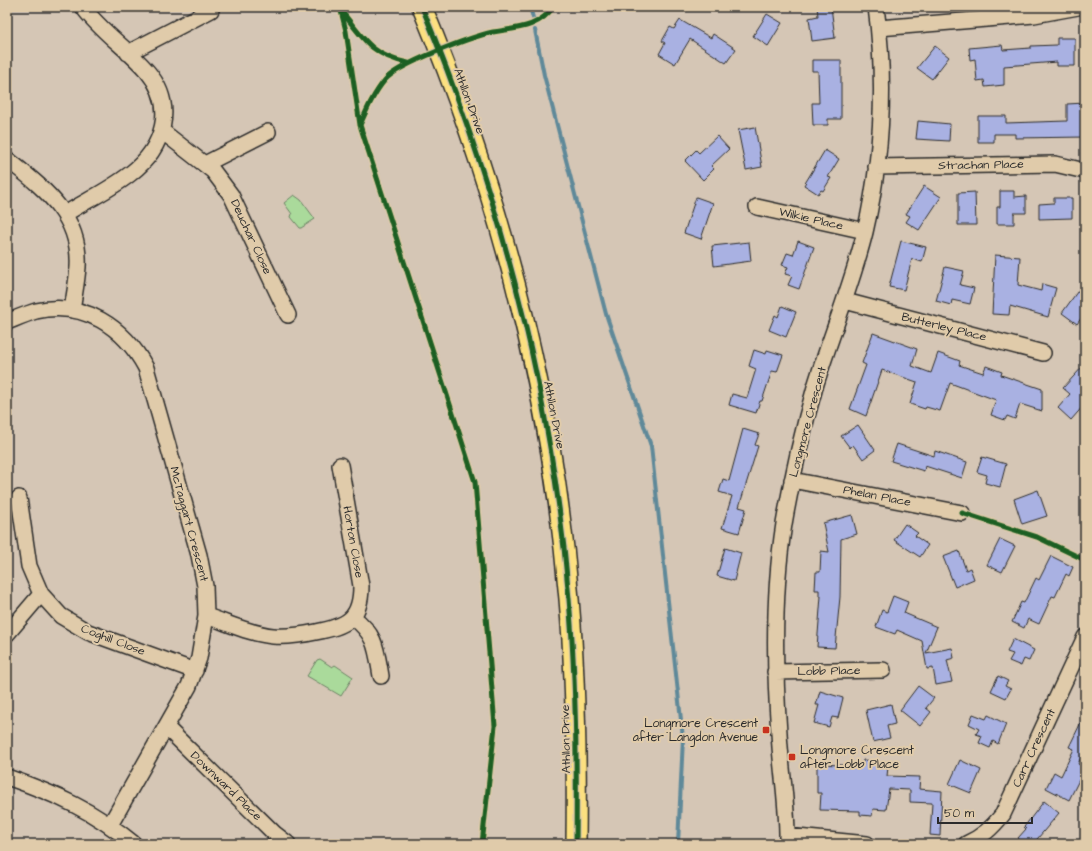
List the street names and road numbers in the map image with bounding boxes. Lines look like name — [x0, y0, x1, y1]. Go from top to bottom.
street label: Athllon Drive — [449, 66, 489, 137]
street label: Strachan Place — [938, 156, 1024, 174]
street label: Deuchar Close — [226, 197, 276, 278]
street label: Wilkie Place — [777, 203, 845, 235]
street label: Butterley Place — [900, 308, 989, 347]
street label: Longmore Crescent — [785, 365, 832, 479]
street label: Athllon Drive — [539, 380, 569, 451]
street label: McTaggart Crescent — [164, 465, 213, 584]
street label: Phelan Place — [842, 481, 913, 511]
street label: Horton Close — [338, 505, 368, 580]
street label: Coghill Close — [78, 620, 148, 661]
street label: Lobb Place — [797, 662, 861, 680]
street label: Athllon Drive — [557, 704, 575, 774]
street label: Carr Crescent — [1008, 706, 1060, 790]
street label: Downward Place — [187, 747, 266, 825]

